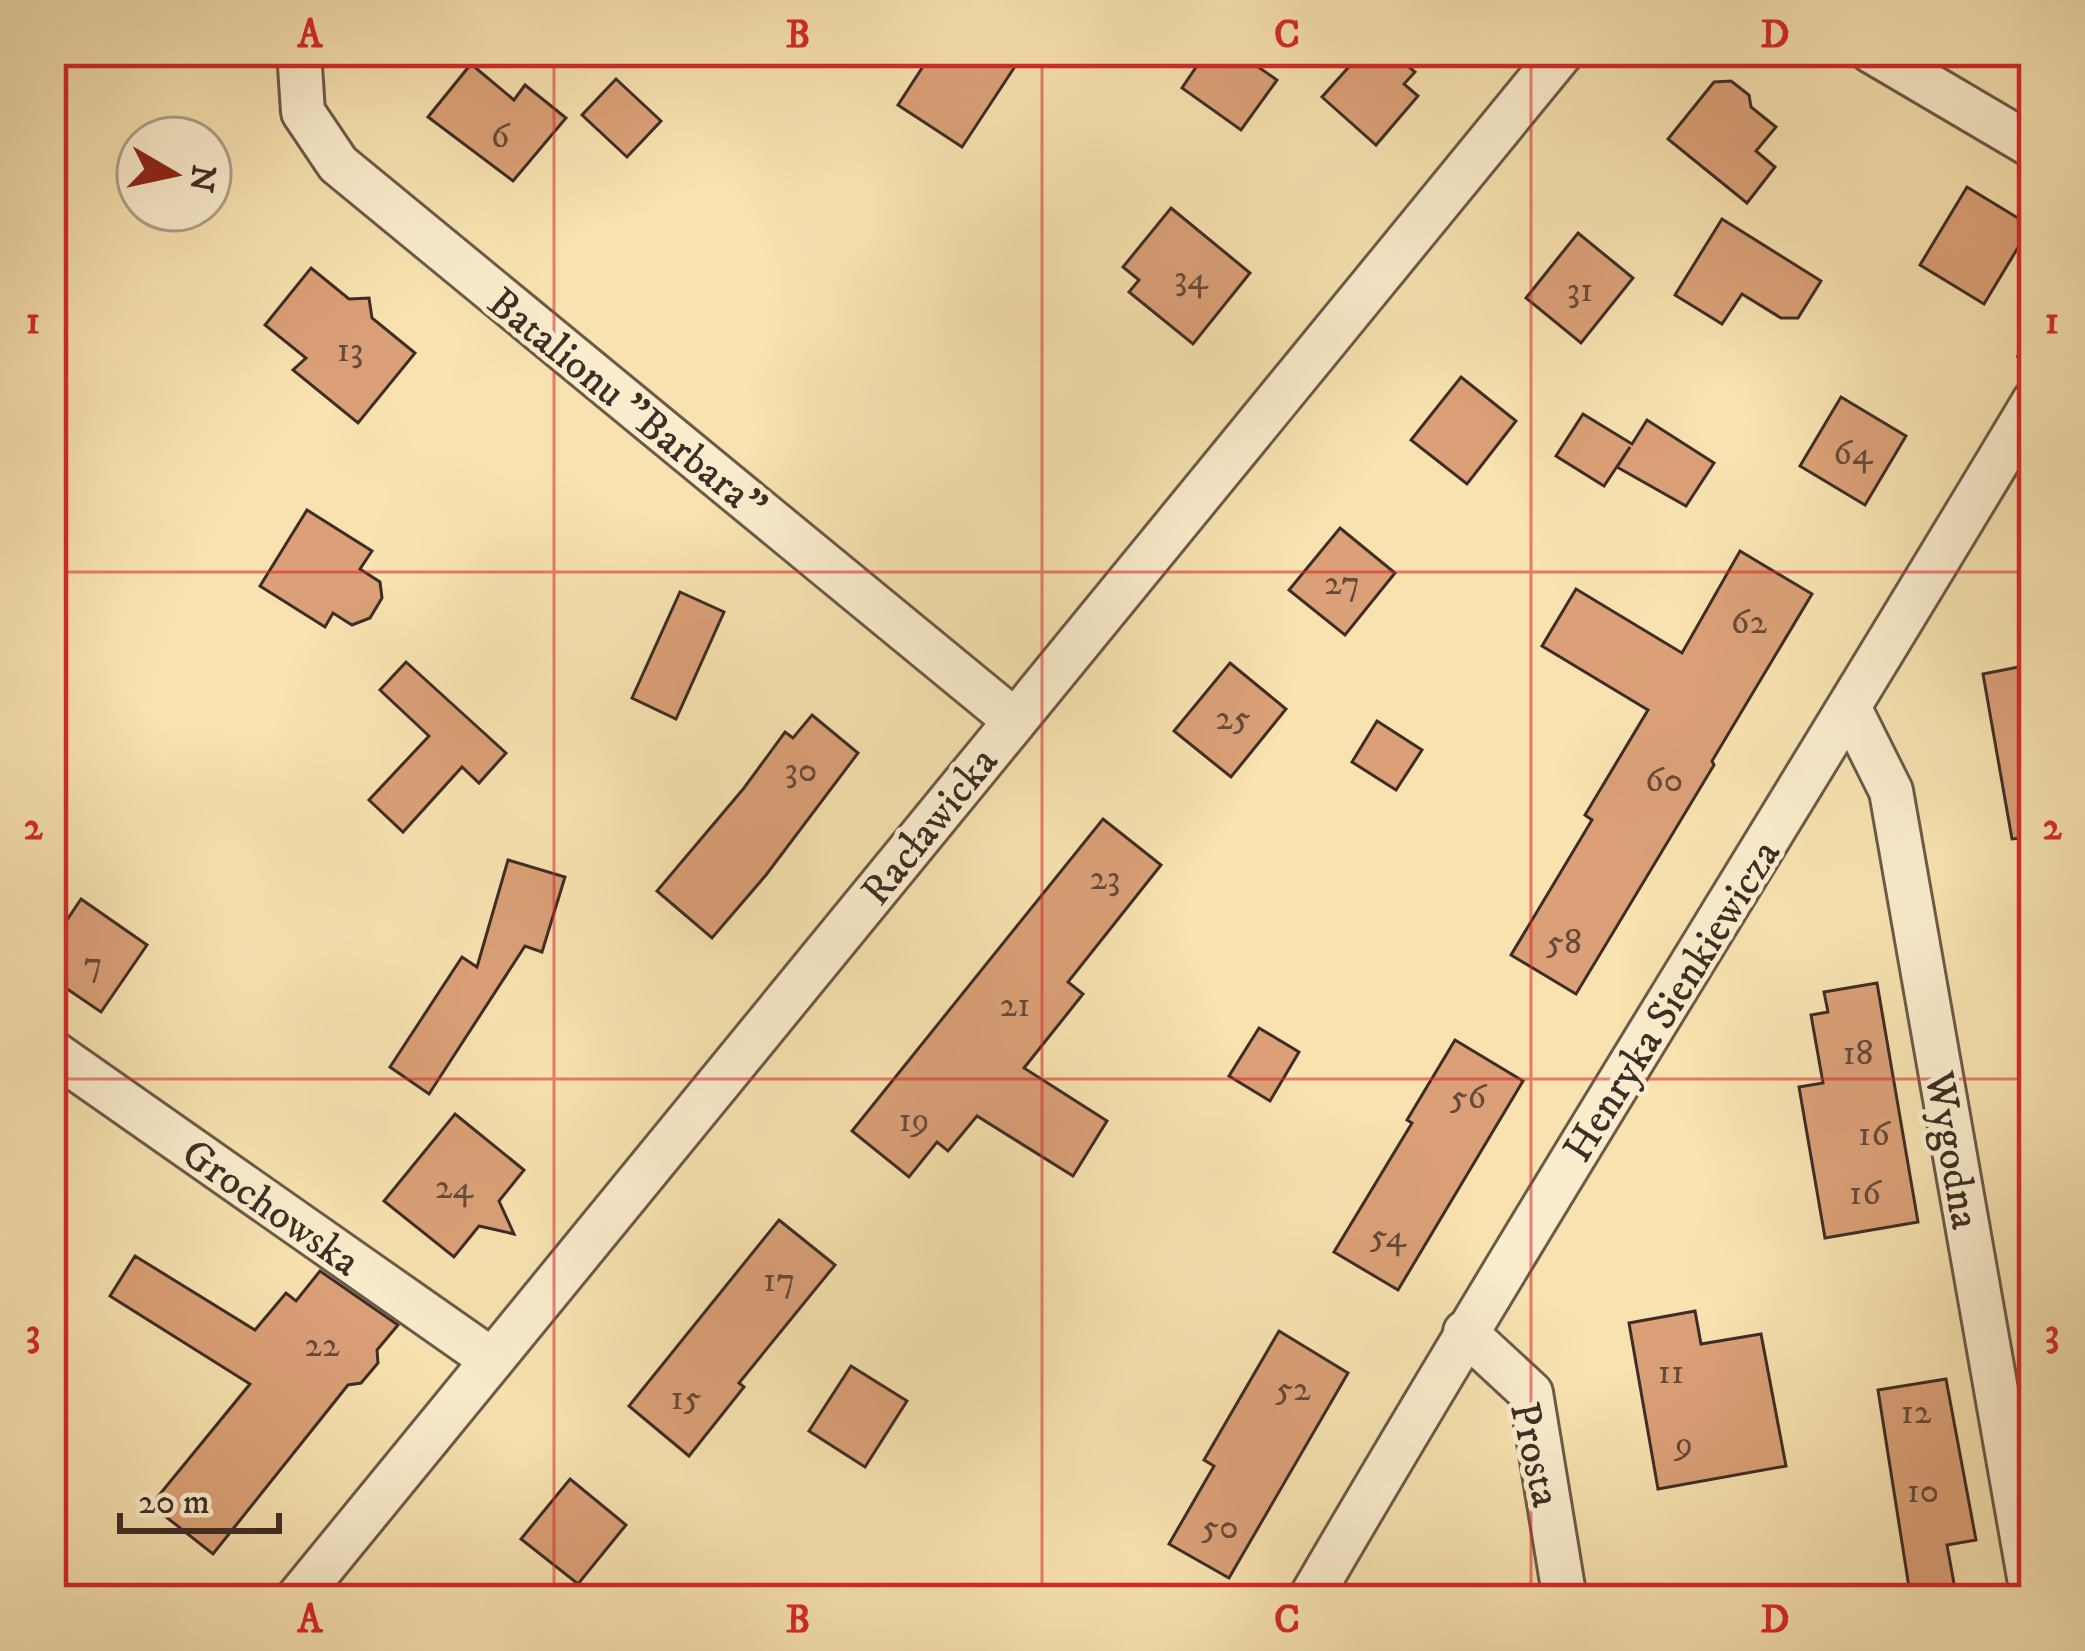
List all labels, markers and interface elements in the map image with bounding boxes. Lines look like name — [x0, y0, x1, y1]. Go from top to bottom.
text: A — [297, 11, 324, 60]
text: B — [786, 11, 810, 60]
text: C — [1274, 11, 1300, 60]
text: D — [1760, 11, 1790, 60]
north arrow — [114, 114, 234, 234]
house number: 6 — [491, 114, 511, 159]
text: N — [179, 162, 224, 195]
house number: 34 — [1174, 256, 1209, 301]
house number: 31 — [1567, 268, 1593, 313]
street label: Batalionu "Barbara" — [476, 277, 776, 533]
text: 1 — [26, 297, 40, 346]
text: 1 — [2045, 297, 2059, 346]
house number: 13 — [337, 328, 363, 373]
house number: 64 — [1833, 431, 1874, 476]
house number: 27 — [1324, 561, 1360, 606]
house number: 62 — [1731, 600, 1768, 645]
house number: 25 — [1215, 696, 1251, 741]
street label: Racławicka — [851, 737, 1010, 917]
house number: 30 — [785, 748, 817, 793]
house number: 60 — [1645, 758, 1683, 803]
text: 2 — [23, 803, 43, 852]
text: 2 — [2042, 803, 2062, 852]
street label: Henryka Sienkiewicza — [1553, 831, 1793, 1172]
house number: 23 — [1089, 856, 1121, 901]
house number: 58 — [1546, 920, 1582, 965]
house number: 7 — [84, 942, 102, 987]
house number: 21 — [1000, 983, 1030, 1028]
house number: 18 — [1842, 1031, 1874, 1076]
street label: Wygodna — [1911, 1067, 1990, 1234]
house number: 56 — [1450, 1075, 1488, 1120]
house number: 19 — [898, 1098, 930, 1143]
house number: 16 — [1858, 1112, 1891, 1157]
street label: Grochowska — [171, 1128, 369, 1289]
house number: 24 — [435, 1165, 474, 1210]
house number: 16 — [1849, 1171, 1882, 1216]
house number: 54 — [1370, 1214, 1408, 1259]
house number: 17 — [763, 1258, 795, 1303]
text: 3 — [26, 1309, 40, 1358]
text: 3 — [2045, 1309, 2059, 1358]
house number: 22 — [304, 1323, 340, 1368]
house number: 11 — [1658, 1350, 1684, 1395]
house number: 52 — [1275, 1367, 1311, 1412]
house number: 15 — [671, 1376, 702, 1421]
house number: 12 — [1901, 1390, 1932, 1435]
street label: Prosta — [1497, 1397, 1571, 1512]
house number: 9 — [1673, 1422, 1693, 1467]
scale bar — [120, 1459, 279, 1533]
house number: 10 — [1907, 1469, 1939, 1514]
text: 20 m — [138, 1480, 210, 1525]
house number: 50 — [1201, 1505, 1239, 1550]
text: A — [297, 1596, 324, 1645]
text: B — [786, 1596, 810, 1645]
text: C — [1274, 1596, 1300, 1645]
text: D — [1760, 1596, 1790, 1645]

